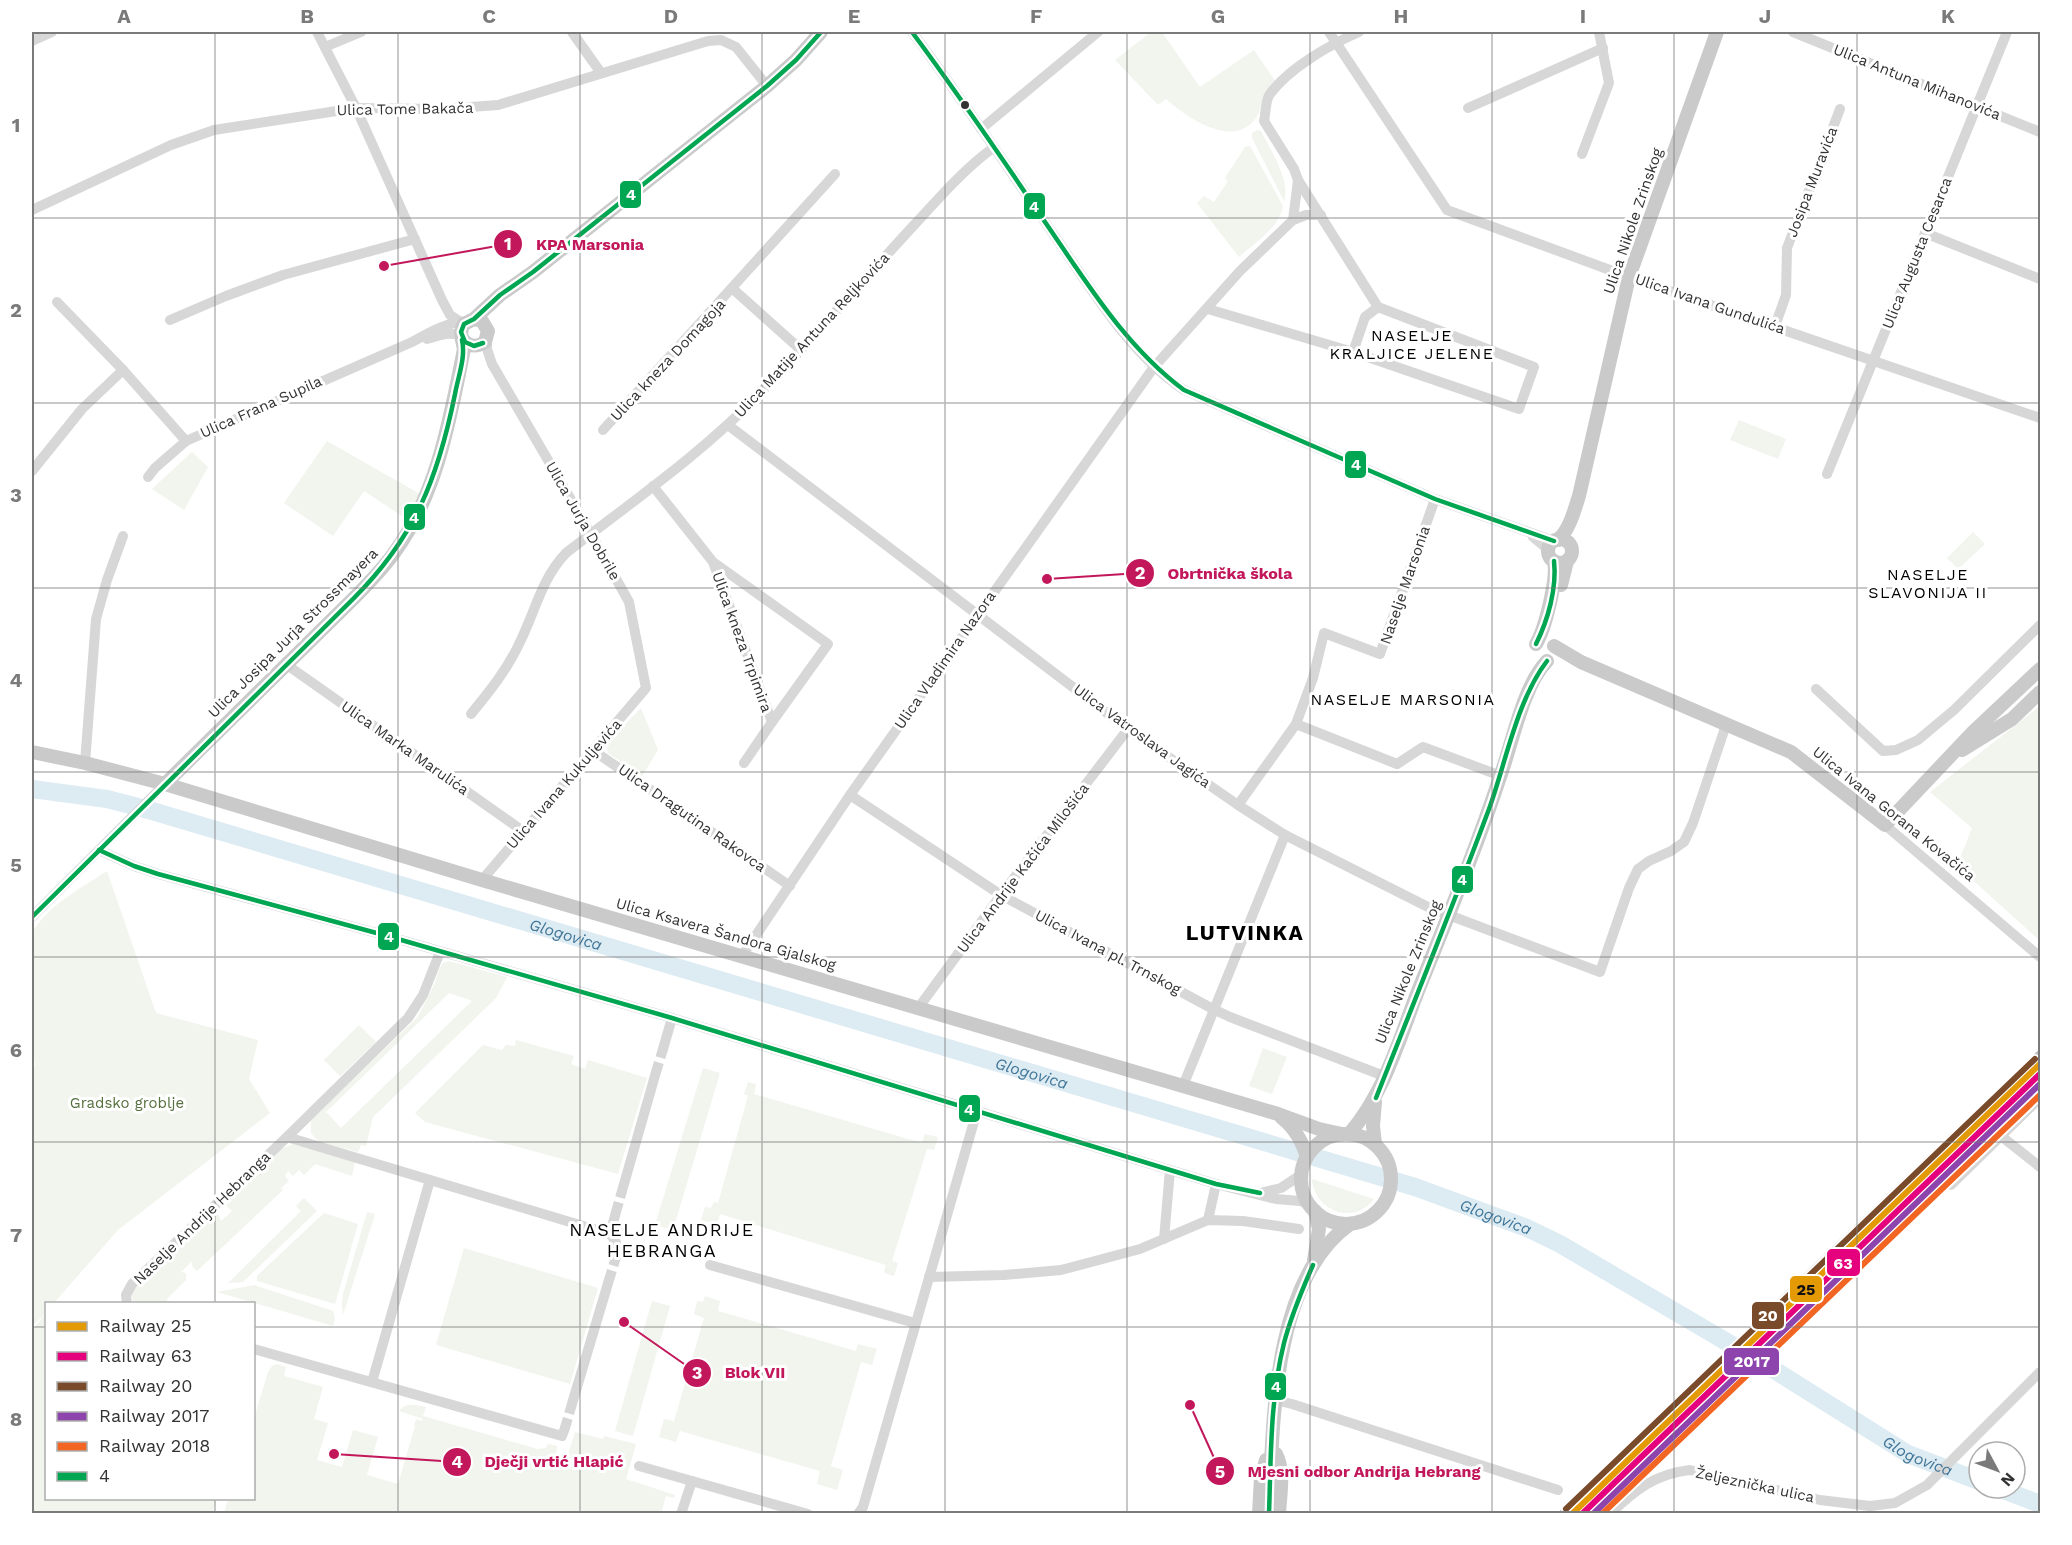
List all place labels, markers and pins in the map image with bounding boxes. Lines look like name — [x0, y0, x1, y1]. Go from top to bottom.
unlabelled marker — [959, 99, 971, 111]
callout: KPA Marsonia — [493, 227, 656, 261]
callout: Obrtnička škola — [1125, 556, 1304, 590]
callout: Blok VII — [682, 1356, 797, 1390]
callout: Dječji vrtić Hlapić — [442, 1445, 635, 1479]
callout: Mjesni odbor Andrija Hebrang — [1205, 1454, 1492, 1488]

